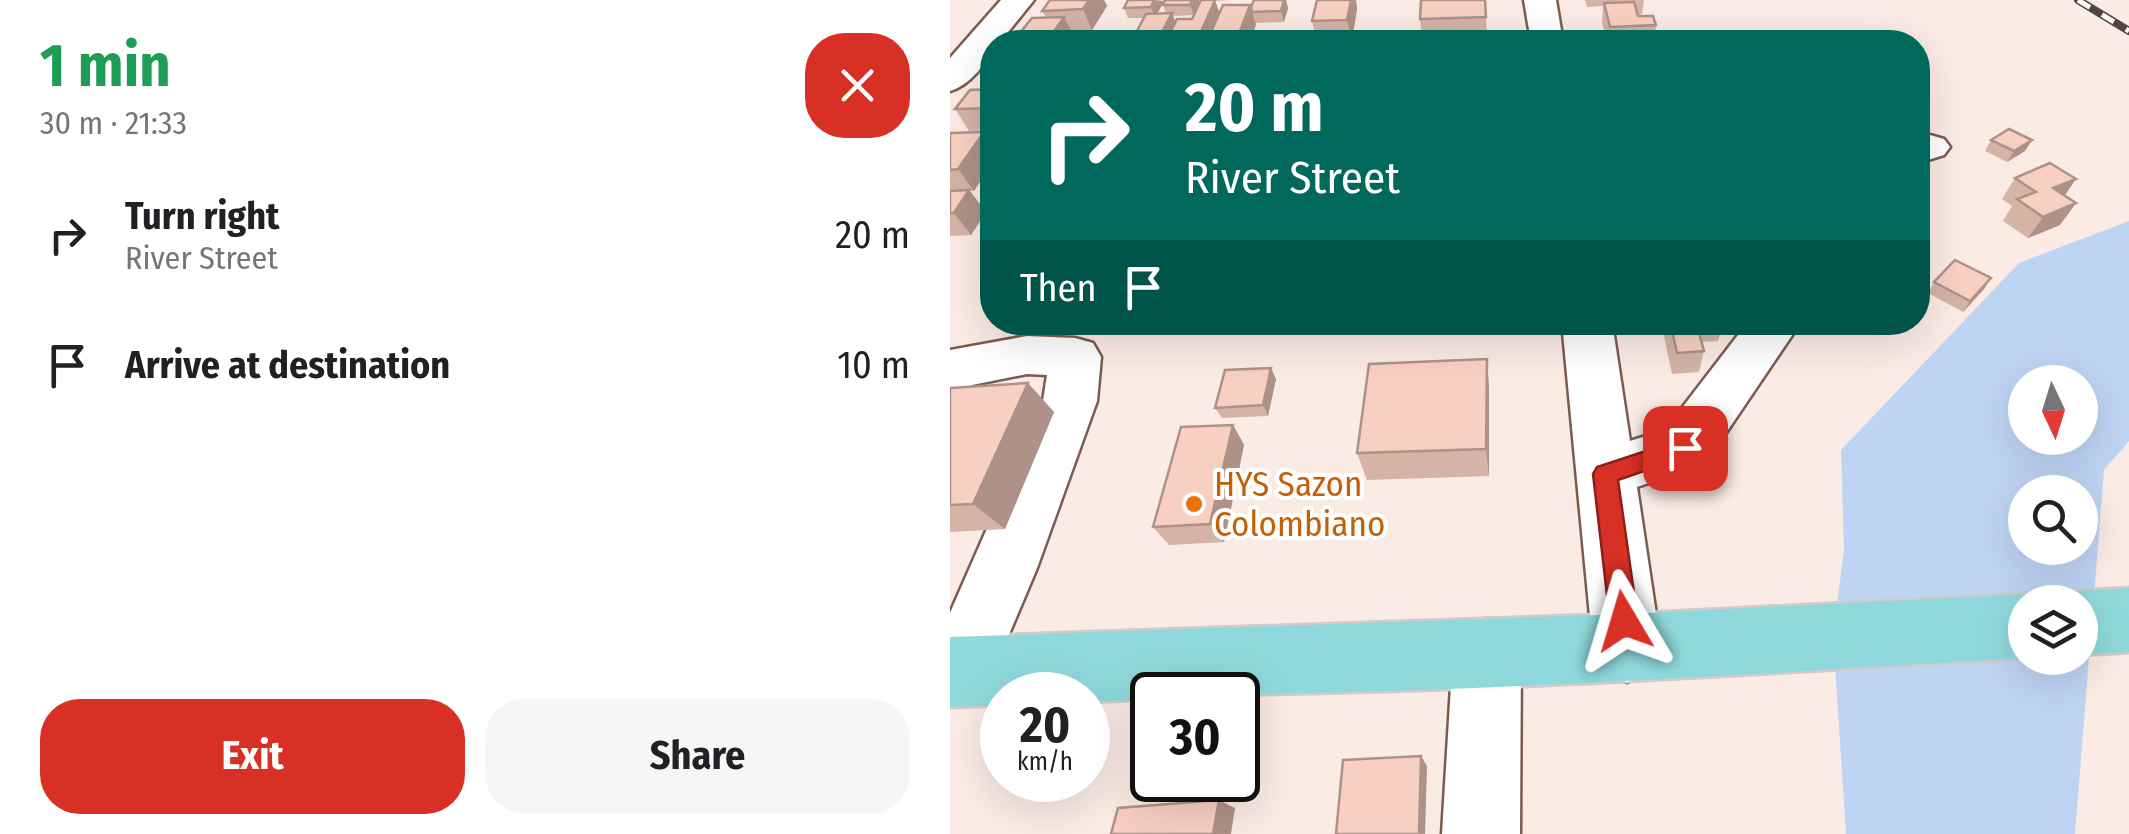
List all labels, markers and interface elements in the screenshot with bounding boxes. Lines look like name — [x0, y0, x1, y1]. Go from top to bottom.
text: 1 min — [40, 30, 171, 102]
button: close — [805, 33, 910, 138]
text: 20 m — [1185, 66, 1324, 150]
icon: right — [1020, 70, 1150, 200]
text: 30 m · 21:33 — [40, 104, 187, 142]
text: River Street — [1185, 151, 1400, 205]
text: Turn right — [125, 193, 279, 239]
icon: right — [40, 208, 95, 263]
text: 20 m — [835, 212, 910, 258]
text: River Street — [125, 239, 278, 277]
icon: arrive — [1116, 260, 1171, 315]
text: Then — [1020, 265, 1096, 311]
icon: arrive — [40, 338, 95, 393]
text: Arrive at destination — [125, 342, 450, 388]
text: 10 m — [837, 342, 910, 388]
north arrow — [2008, 365, 2098, 455]
map controls — [2008, 365, 2098, 675]
pin — [1643, 406, 1728, 491]
icon: arrive — [1658, 421, 1713, 476]
place label: HYS Sazon Colombiano — [1214, 463, 1385, 545]
button: search — [2008, 475, 2098, 565]
marker: HYS Sazon Colombiano — [1183, 493, 1205, 515]
position arrow — [1572, 569, 1676, 673]
button: layers — [2008, 585, 2098, 675]
speed limit sign: 30 — [1130, 672, 1260, 802]
text: 20 — [1020, 695, 1070, 755]
button: Exit — [40, 699, 465, 814]
button: Share — [485, 699, 910, 814]
text: km/h — [1017, 747, 1073, 777]

